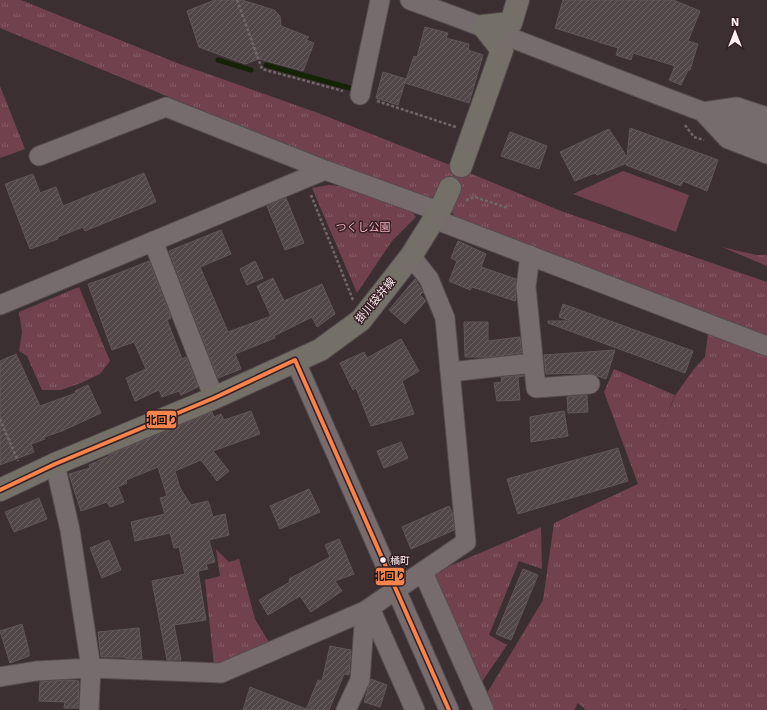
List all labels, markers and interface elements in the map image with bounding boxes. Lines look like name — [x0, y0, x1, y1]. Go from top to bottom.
north arrow — [715, 12, 755, 52]
text: N — [731, 16, 739, 29]
park label: つくし公園 — [336, 221, 391, 234]
street label: 掛川袋井線 — [353, 275, 398, 326]
line badge: 北回り — [146, 410, 177, 429]
text: 北回り — [146, 414, 179, 427]
marker: 橘町 — [378, 555, 388, 565]
place label: 橘町 — [390, 555, 410, 566]
line badge: 北回り — [375, 567, 405, 586]
text: 北回り — [374, 570, 407, 583]

